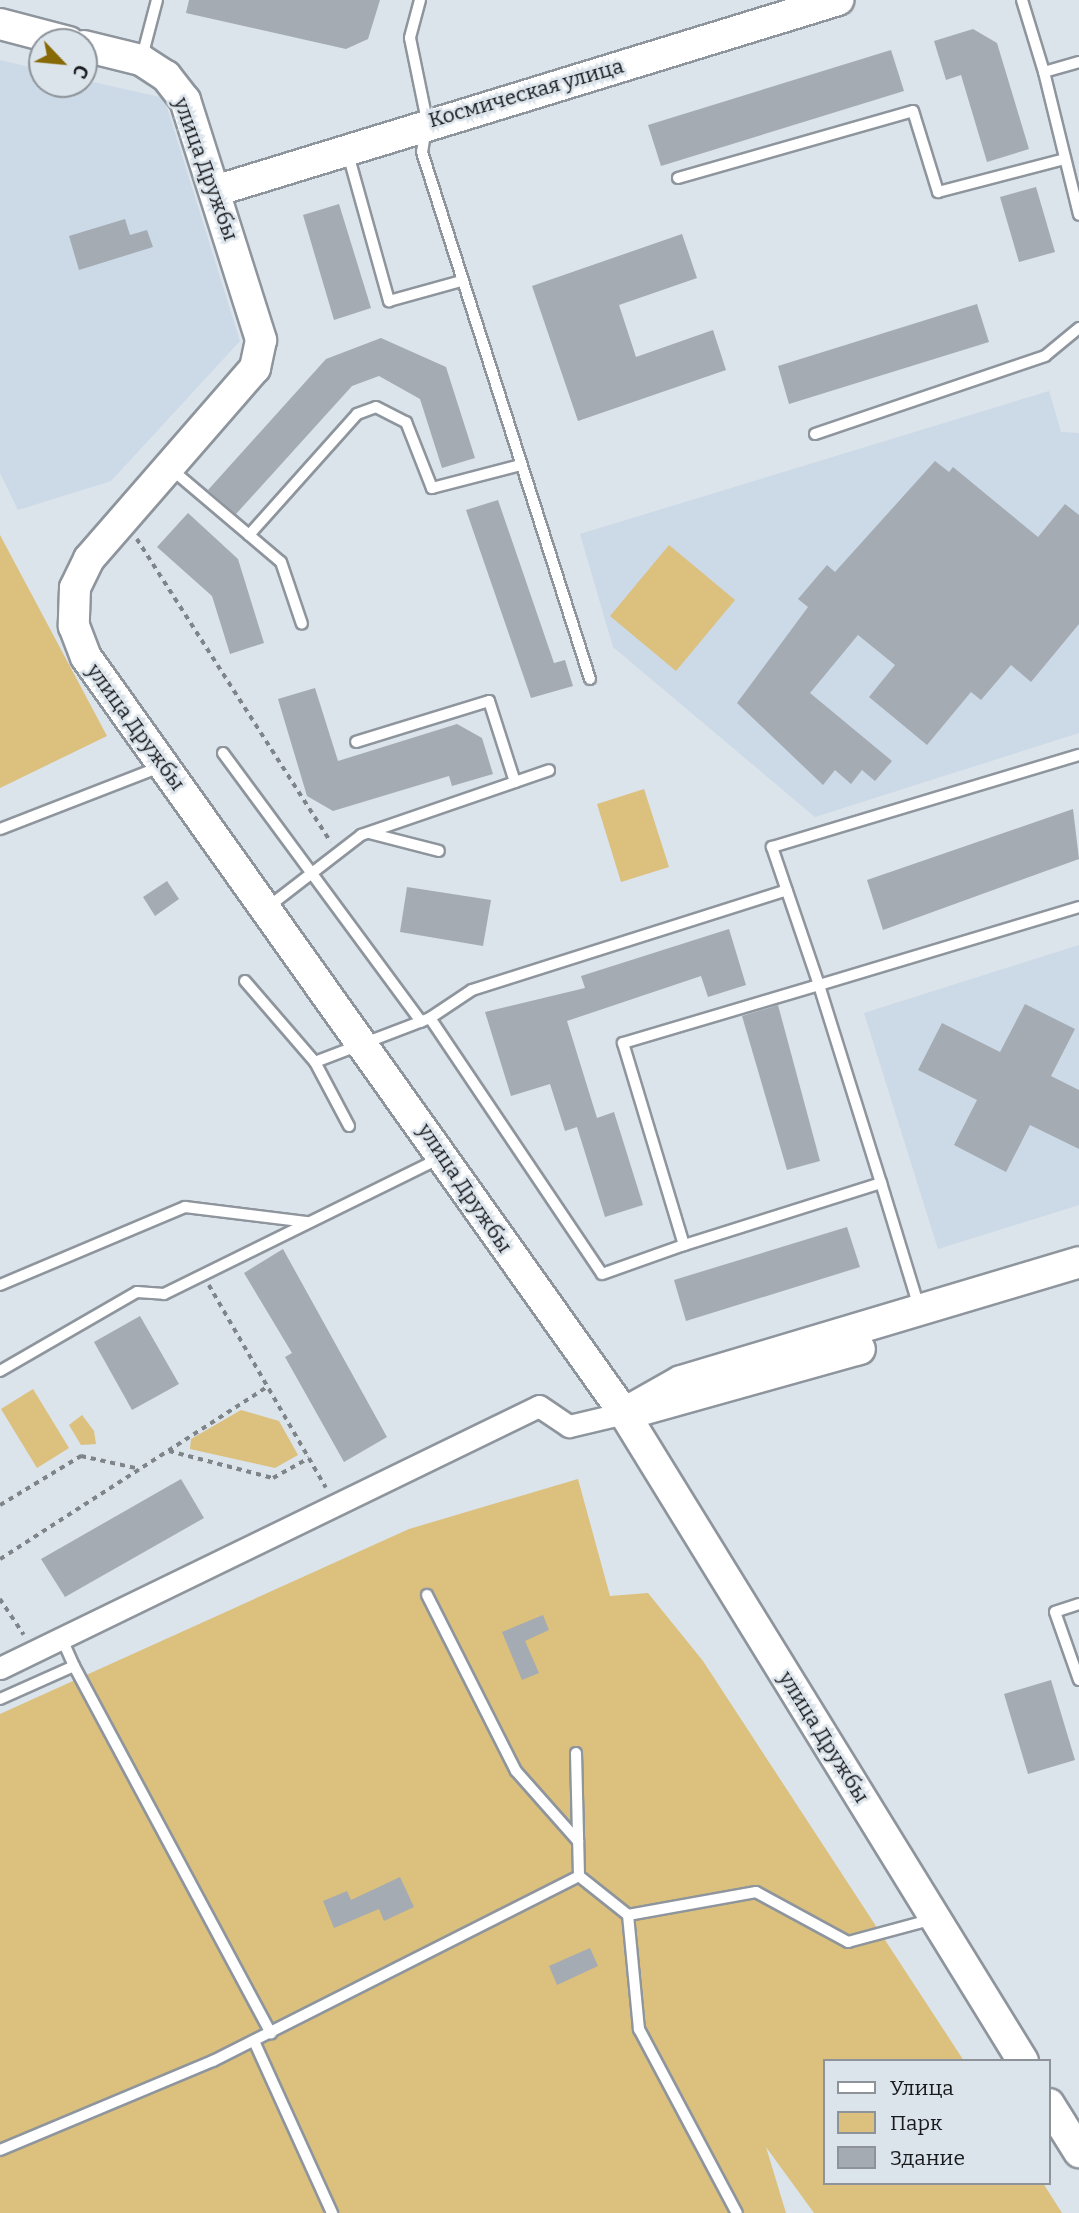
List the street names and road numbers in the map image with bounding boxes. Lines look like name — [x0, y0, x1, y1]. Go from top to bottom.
street label: Космическая улица — [426, 53, 626, 133]
street label: улица Дружбы — [168, 94, 244, 244]
street label: улица Дружбы — [82, 659, 190, 795]
street label: улица Дружбы — [412, 1119, 518, 1257]
street label: улица Дружбы — [773, 1667, 875, 1807]

